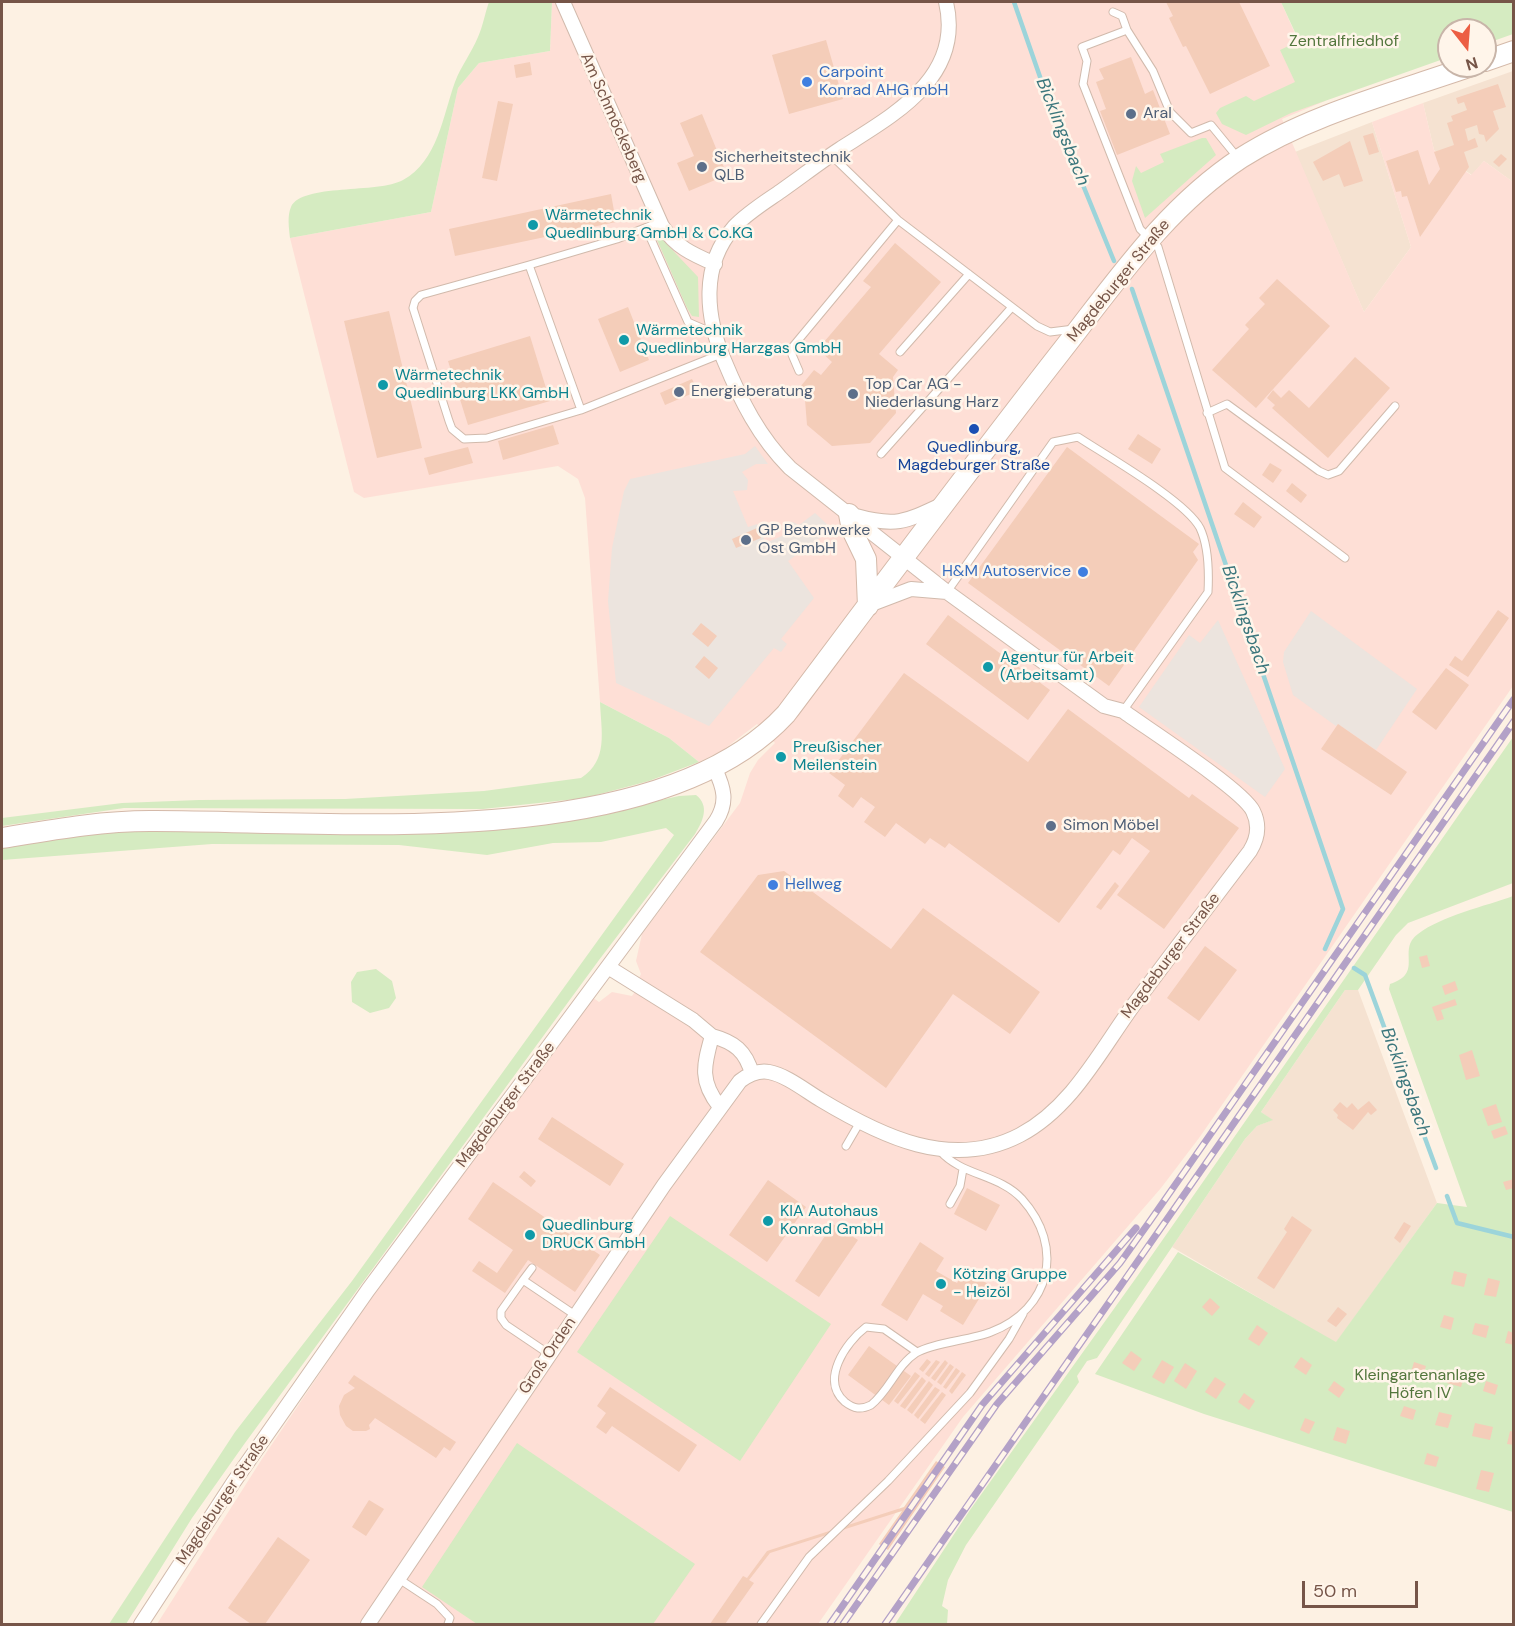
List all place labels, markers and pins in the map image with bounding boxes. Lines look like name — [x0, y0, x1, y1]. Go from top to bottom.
place label: Carpoint Konrad AHG mbH — [819, 63, 948, 101]
marker: Carpoint Konrad AHG mbH — [800, 75, 814, 89]
place label: Aral — [1143, 104, 1172, 124]
marker: Aral — [1124, 107, 1138, 121]
place label: Sicherheitstechnik QLB — [714, 148, 851, 186]
marker: Sicherheitstechnik QLB — [695, 160, 709, 174]
place label: Wärmetechnik Quedlinburg GmbH & Co.KG — [545, 206, 753, 244]
marker: Wärmetechnik Quedlinburg GmbH & Co.KG — [526, 218, 540, 232]
place label: Wärmetechnik Quedlinburg Harzgas GmbH — [636, 321, 841, 359]
marker: Wärmetechnik Quedlinburg Harzgas GmbH — [617, 333, 631, 347]
place label: Wärmetechnik Quedlinburg LKK GmbH — [395, 366, 569, 404]
place label: Top Car AG - Niederlasung Harz — [865, 375, 999, 413]
marker: Wärmetechnik Quedlinburg LKK GmbH — [376, 378, 390, 392]
place label: Energieberatung — [691, 382, 813, 402]
marker: Energieberatung — [672, 385, 686, 399]
marker: Top Car AG - Niederlasung Harz — [846, 387, 860, 401]
marker: Quedlinburg, Magdeburger Straße — [967, 422, 981, 436]
place label: Quedlinburg, Magdeburger Straße — [898, 438, 1050, 476]
place label: GP Betonwerke Ost GmbH — [758, 521, 870, 559]
marker: GP Betonwerke Ost GmbH — [739, 533, 753, 547]
place label: H&M Autoservice — [942, 562, 1071, 582]
marker: H&M Autoservice — [1076, 565, 1090, 579]
place label: Agentur für Arbeit (Arbeitsamt) — [1000, 648, 1134, 686]
marker: Agentur für Arbeit (Arbeitsamt) — [981, 660, 995, 674]
place label: Preußischer Meilenstein — [793, 738, 882, 776]
marker: Preußischer Meilenstein — [774, 750, 788, 764]
place label: Simon Möbel — [1063, 816, 1159, 836]
marker: Simon Möbel — [1044, 819, 1058, 833]
place label: Hellweg — [785, 875, 842, 895]
marker: Hellweg — [766, 878, 780, 892]
place label: KIA Autohaus Konrad GmbH — [780, 1202, 884, 1240]
marker: KIA Autohaus Konrad GmbH — [761, 1214, 775, 1228]
place label: Quedlinburg DRUCK GmbH — [542, 1216, 645, 1254]
marker: Quedlinburg DRUCK GmbH — [523, 1228, 537, 1242]
place label: Kötzing Gruppe - Heizöl — [953, 1265, 1067, 1303]
marker: Kötzing Gruppe - Heizöl — [934, 1277, 948, 1291]

